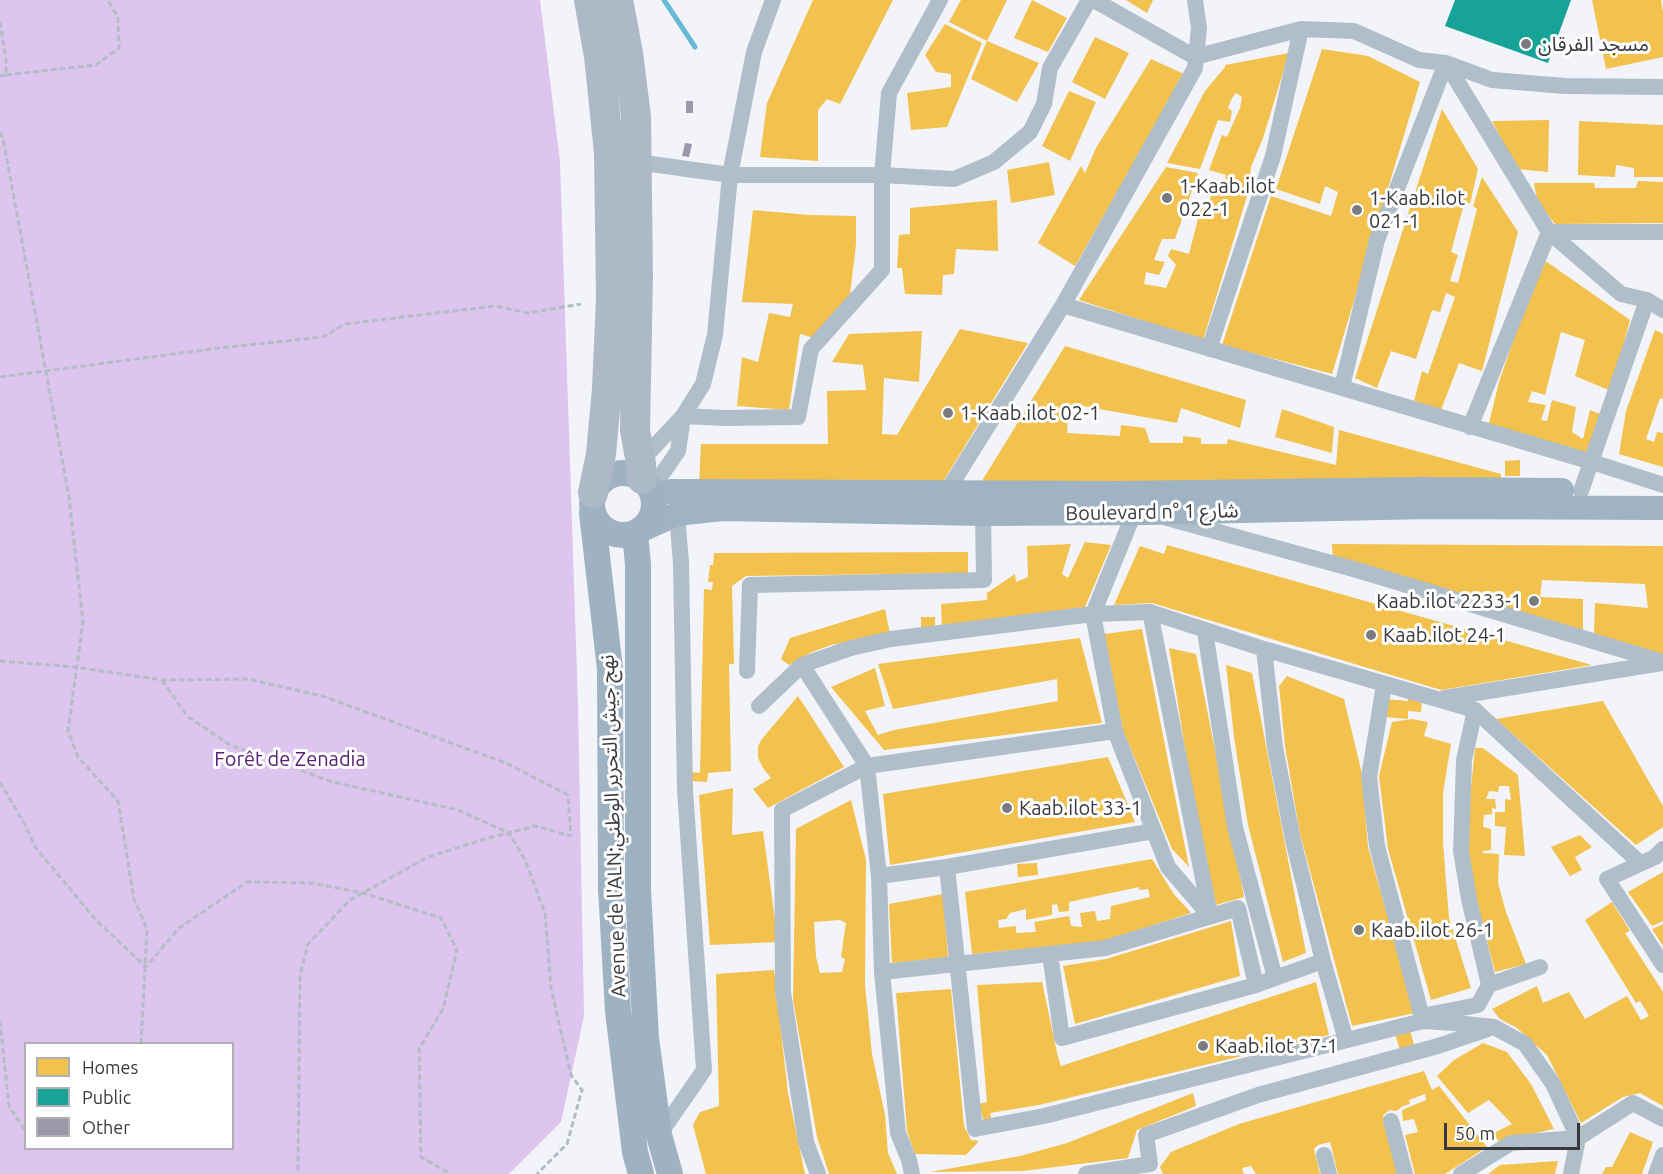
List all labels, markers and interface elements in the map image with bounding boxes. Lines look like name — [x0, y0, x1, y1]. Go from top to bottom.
place label: مسجد الفرقان — [1538, 32, 1649, 56]
marker: مسجد الفرقان — [1519, 37, 1533, 51]
place label: 1-Kaab.ilot 022-1 — [1179, 174, 1275, 221]
place label: 1-Kaab.ilot 021-1 — [1369, 186, 1465, 233]
marker: 1-Kaab.ilot 022-1 — [1160, 191, 1174, 205]
marker: 1-Kaab.ilot 021-1 — [1350, 203, 1364, 217]
place label: 1-Kaab.ilot 02-1 — [960, 401, 1100, 425]
marker: 1-Kaab.ilot 02-1 — [941, 406, 955, 420]
street label: Boulevard n° شارع 1 — [1065, 498, 1239, 526]
place label: Kaab.ilot 2233-1 — [1376, 589, 1522, 613]
marker: Kaab.ilot 2233-1 — [1527, 594, 1541, 608]
place label: Kaab.ilot 24-1 — [1383, 623, 1506, 647]
marker: Kaab.ilot 24-1 — [1364, 628, 1378, 642]
street label: Avenue de l'ALN;نهج جيش التحرير الوطني — [595, 654, 631, 998]
park label: Forêt de Zenadia — [214, 747, 366, 771]
place label: Kaab.ilot 33-1 — [1019, 796, 1142, 820]
marker: Kaab.ilot 33-1 — [1000, 801, 1014, 815]
place label: Kaab.ilot 26-1 — [1371, 918, 1494, 942]
marker: Kaab.ilot 26-1 — [1352, 923, 1366, 937]
place label: Kaab.ilot 37-1 — [1215, 1034, 1338, 1058]
marker: Kaab.ilot 37-1 — [1196, 1039, 1210, 1053]
legend — [24, 1042, 234, 1150]
text: Homes — [82, 1057, 138, 1077]
text: Public — [82, 1087, 131, 1107]
scale bar — [1447, 1111, 1584, 1149]
text: Other — [82, 1117, 130, 1137]
text: 50 m — [1455, 1123, 1495, 1143]

